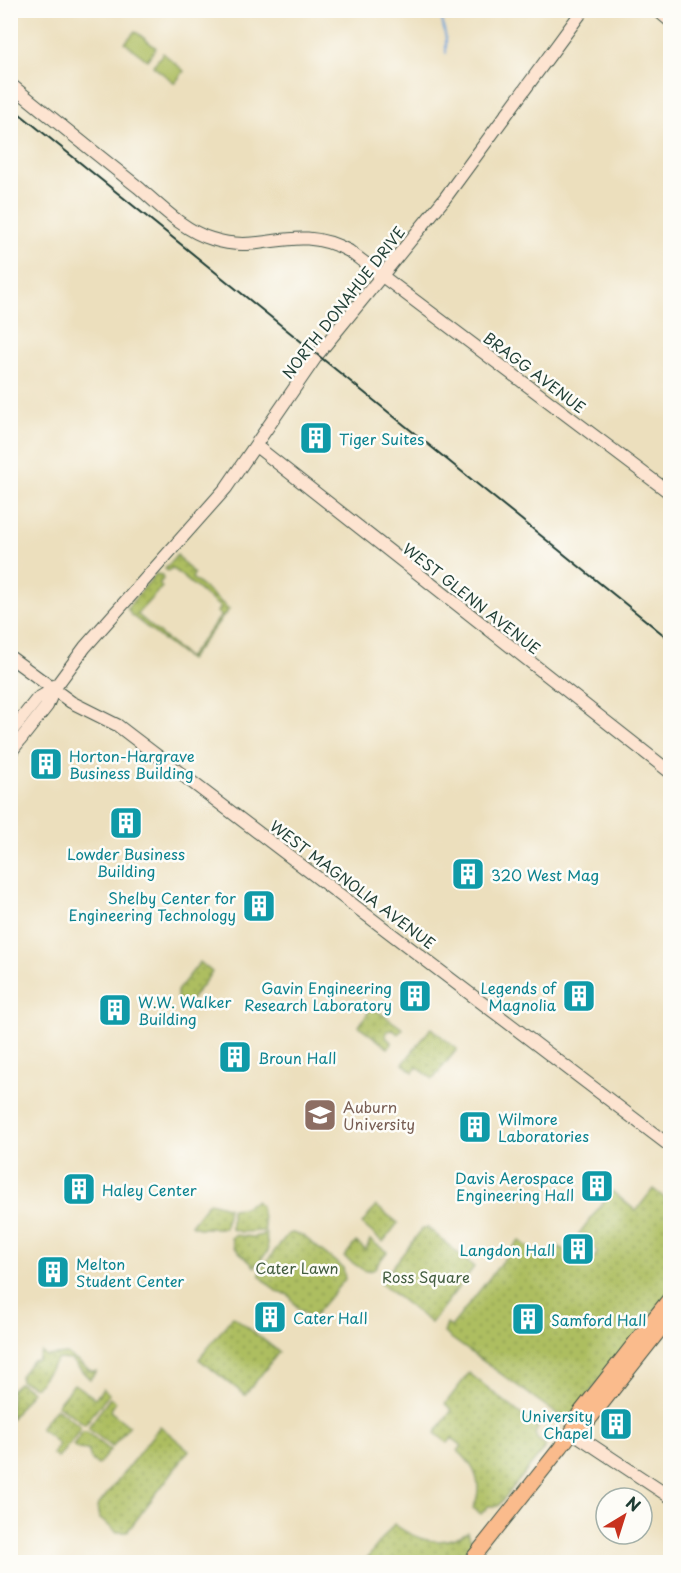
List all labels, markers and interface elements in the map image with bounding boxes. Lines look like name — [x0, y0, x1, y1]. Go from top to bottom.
street label: NORTH DONAHUE DRIVE — [276, 221, 410, 383]
street label: BRAGG AVENUE — [479, 326, 591, 418]
building icon: Tiger Suites — [298, 420, 334, 456]
place label: Tiger Suites — [339, 427, 424, 450]
street label: WEST GLENN AVENUE — [398, 537, 546, 659]
place label: Horton-Hargrave Business Building — [69, 744, 195, 784]
building icon: Horton-Hargrave Business Building — [28, 746, 64, 782]
building icon: Lowder Business Building — [108, 805, 144, 841]
street label: WEST MAGNOLIA AVENUE — [265, 814, 441, 954]
place label: Lowder Business Building — [67, 842, 185, 882]
building icon: 320 West Mag — [450, 856, 486, 892]
place label: 320 West Mag — [491, 863, 599, 886]
place label: Shelby Center for Engineering Technology — [68, 886, 236, 926]
building icon: Shelby Center for Engineering Technology — [241, 888, 277, 924]
place label: Gavin Engineering Research Laboratory — [244, 976, 392, 1016]
place label: Legends of Magnolia — [481, 976, 557, 1016]
building icon: Gavin Engineering Research Laboratory — [397, 978, 433, 1014]
building icon: Legends of Magnolia — [561, 978, 597, 1014]
place label: W.W. Walker Building — [138, 990, 232, 1030]
building icon: W.W. Walker Building — [97, 992, 133, 1028]
building icon: Broun Hall — [217, 1039, 253, 1075]
place label: Broun Hall — [258, 1046, 336, 1069]
place label: Auburn University — [343, 1095, 415, 1135]
school or university icon: Auburn University — [302, 1097, 338, 1133]
place label: Wilmore Laboratories — [498, 1107, 589, 1147]
building icon: Wilmore Laboratories — [457, 1109, 493, 1145]
place label: Davis Aerospace Engineering Hall — [455, 1166, 574, 1206]
building icon: Davis Aerospace Engineering Hall — [579, 1168, 615, 1204]
building icon: Haley Center — [61, 1171, 97, 1207]
place label: Haley Center — [102, 1178, 197, 1201]
building icon: Langdon Hall — [560, 1231, 596, 1267]
place label: Langdon Hall — [459, 1238, 555, 1261]
place label: Melton Student Center — [76, 1252, 184, 1292]
building icon: Melton Student Center — [35, 1254, 71, 1290]
park label: Cater Lawn — [255, 1256, 339, 1279]
park label: Ross Square — [382, 1265, 470, 1288]
building icon: Cater Hall — [252, 1299, 288, 1335]
building icon: Samford Hall — [510, 1301, 546, 1337]
place label: Cater Hall — [293, 1306, 367, 1329]
place label: Samford Hall — [551, 1308, 646, 1331]
place label: University Chapel — [521, 1404, 593, 1444]
building icon: University Chapel — [598, 1406, 634, 1442]
north arrow — [594, 1486, 654, 1546]
text: N — [621, 1490, 646, 1517]

